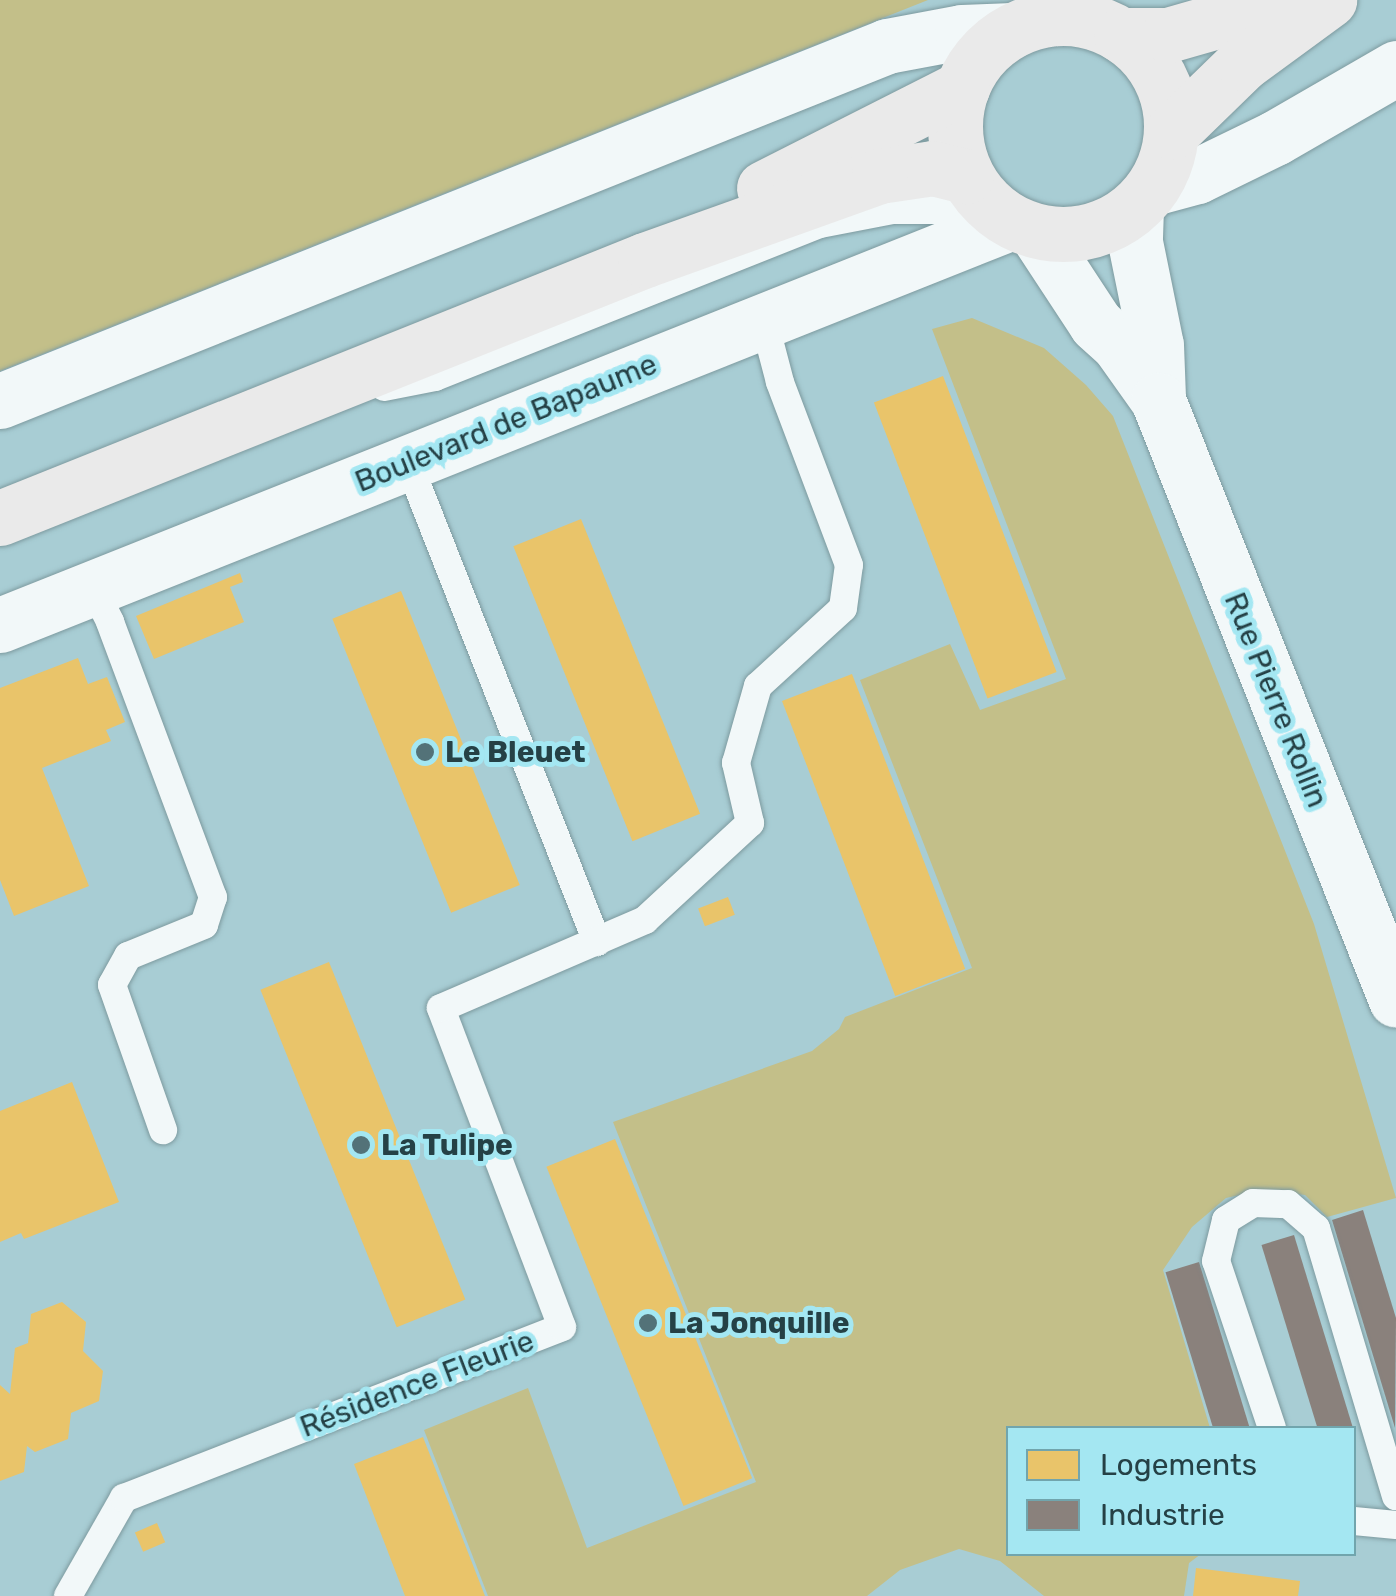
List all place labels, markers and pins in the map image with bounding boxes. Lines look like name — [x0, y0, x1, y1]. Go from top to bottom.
place label: Le Bleuet — [445, 734, 586, 770]
marker: Le Bleuet — [414, 741, 436, 763]
place label: La Tulipe — [381, 1127, 514, 1163]
marker: La Tulipe — [350, 1134, 372, 1156]
place label: La Jonquille — [668, 1305, 849, 1341]
marker: La Jonquille — [637, 1312, 659, 1334]

